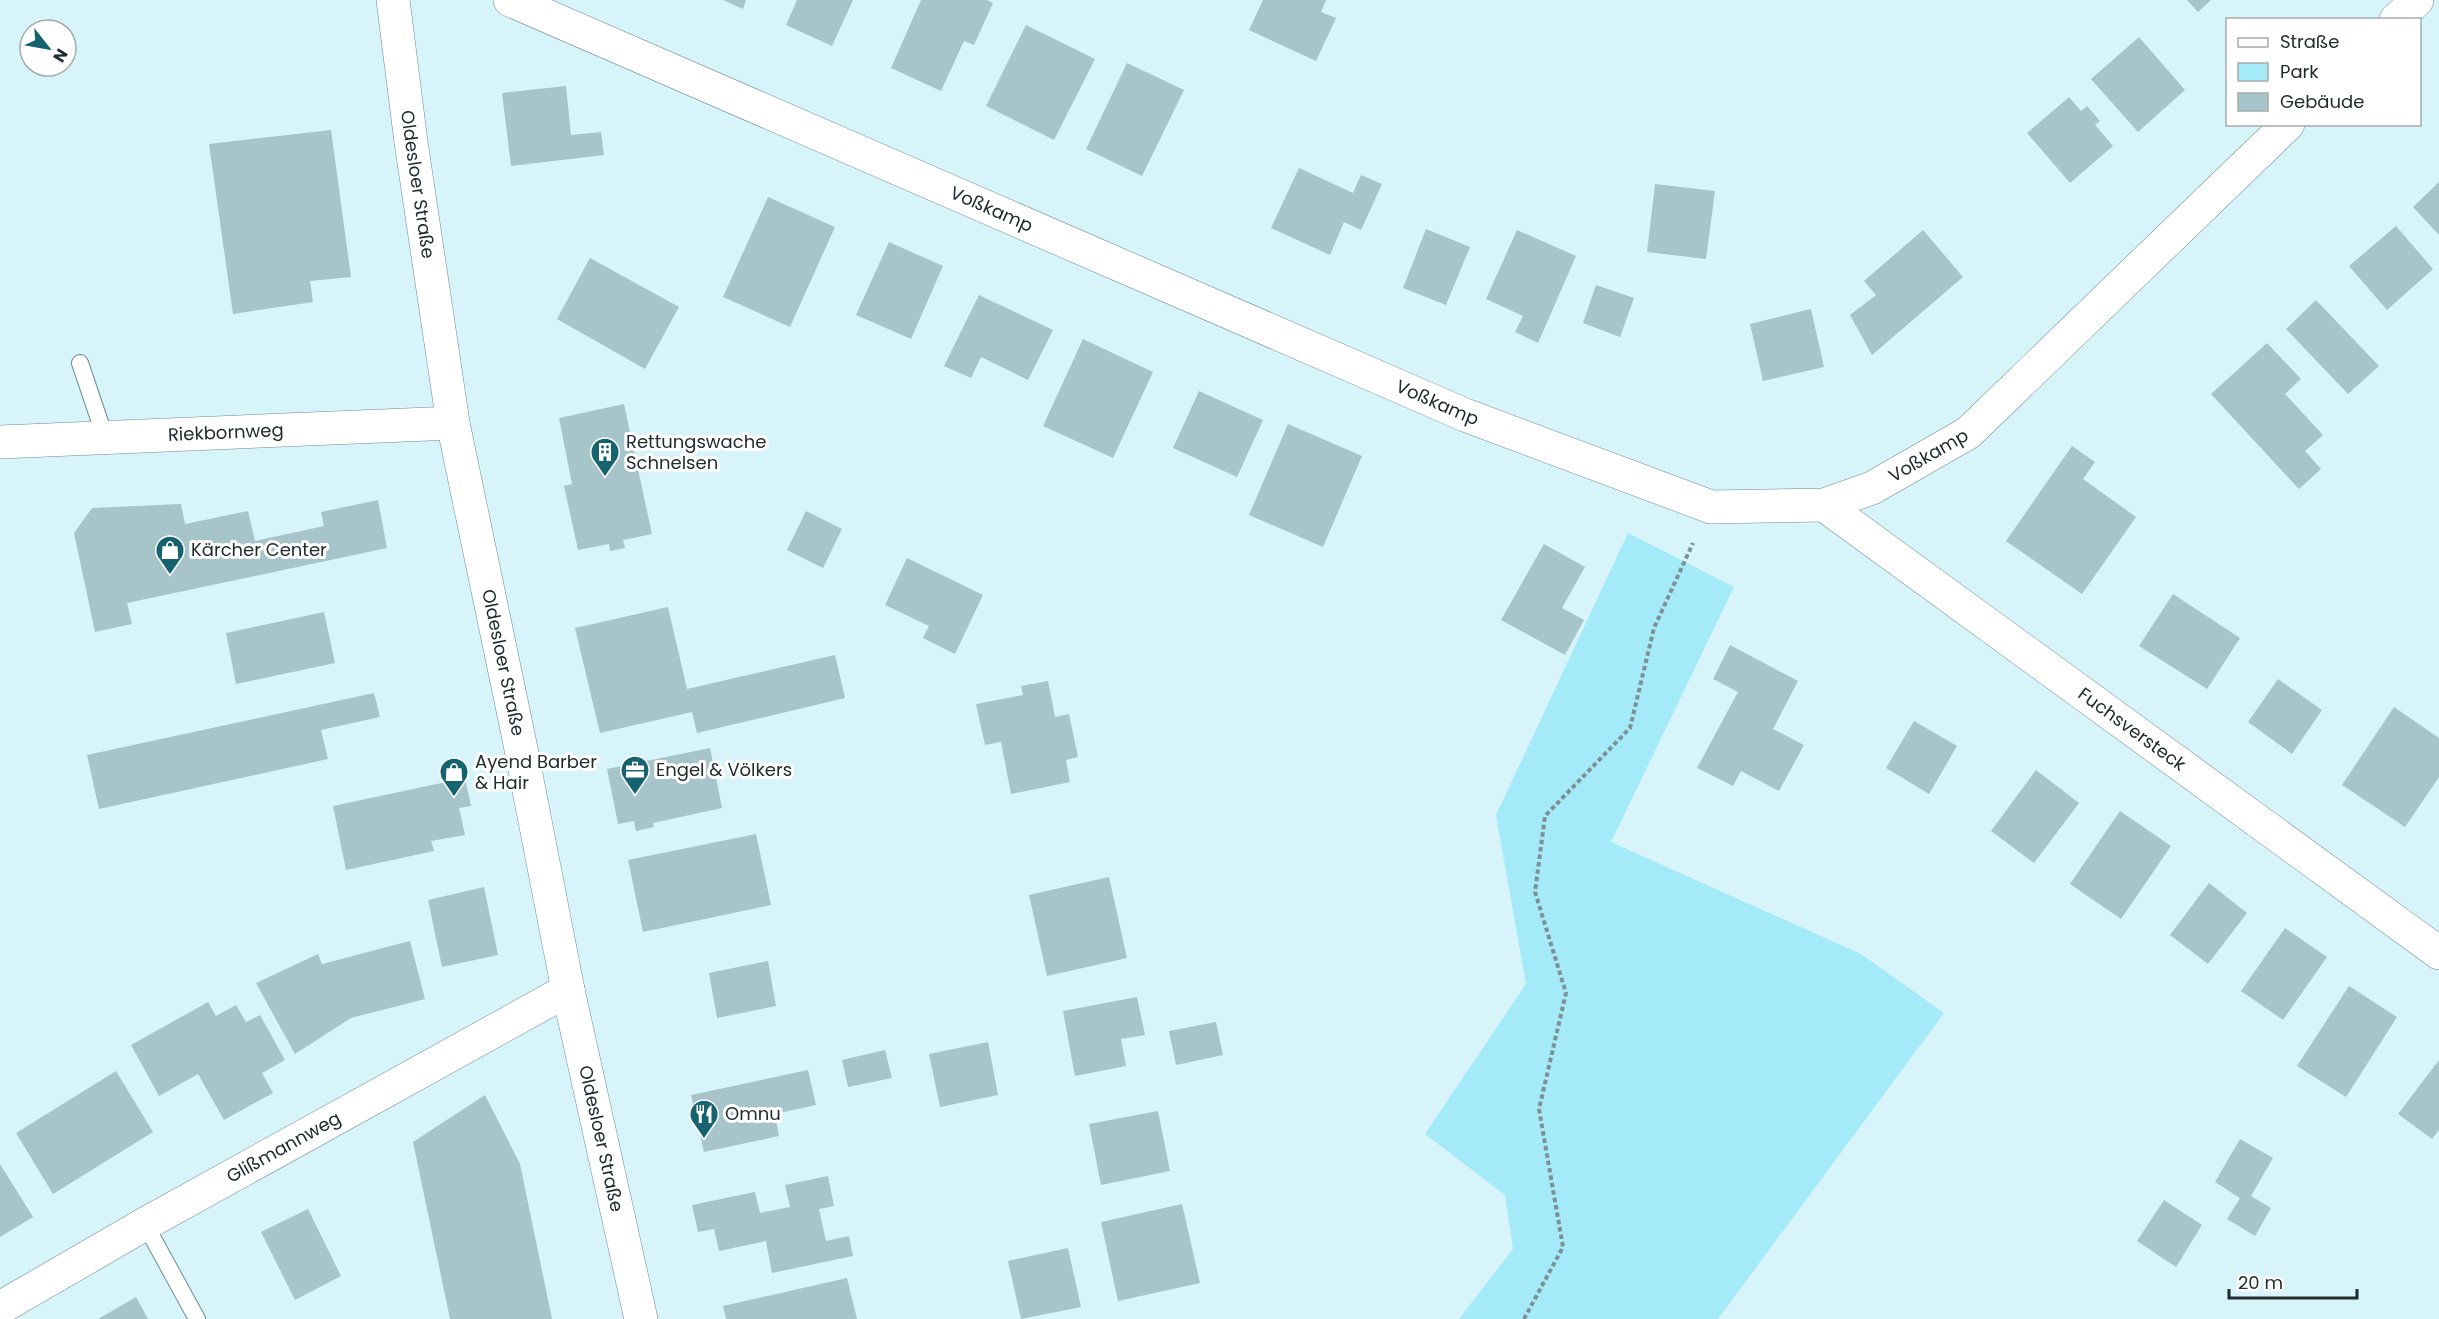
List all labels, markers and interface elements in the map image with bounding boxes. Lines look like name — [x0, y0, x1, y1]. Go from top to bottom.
north arrow — [18, 18, 78, 78]
legend — [2226, 18, 2421, 126]
text: Straße — [2280, 29, 2339, 54]
text: N — [47, 44, 73, 67]
text: Park — [2280, 59, 2319, 84]
text: Gebäude — [2280, 89, 2364, 114]
street label: Oldesloer Straße — [395, 109, 441, 260]
street label: Voßkamp — [946, 180, 1037, 238]
street label: Voßkamp — [1392, 373, 1482, 431]
street label: Riekbornweg — [167, 417, 284, 447]
street label: Voßkamp — [1884, 422, 1973, 488]
place label: Rettungswache Schnelsen — [626, 429, 766, 475]
building icon: Rettungswache Schnelsen — [589, 436, 621, 478]
shop icon: Kärcher Center — [154, 534, 186, 576]
place label: Kärcher Center — [191, 537, 327, 562]
street label: Oldesloer Straße — [476, 587, 531, 738]
street label: Fuchsversteck — [2073, 681, 2192, 777]
place label: Ayend Barber & Hair — [475, 749, 597, 795]
office icon: Engel & Völkers — [619, 754, 651, 796]
shop icon: Ayend Barber & Hair — [438, 756, 470, 798]
place label: Engel & Völkers — [656, 757, 792, 782]
street label: Oldesloer Straße — [573, 1063, 630, 1214]
restaurant icon: Omnu — [688, 1098, 720, 1140]
place label: Omnu — [725, 1101, 781, 1126]
street label: Glißmannweg — [222, 1105, 345, 1189]
scale bar — [2229, 1262, 2356, 1300]
text: 20 m — [2238, 1270, 2283, 1295]

